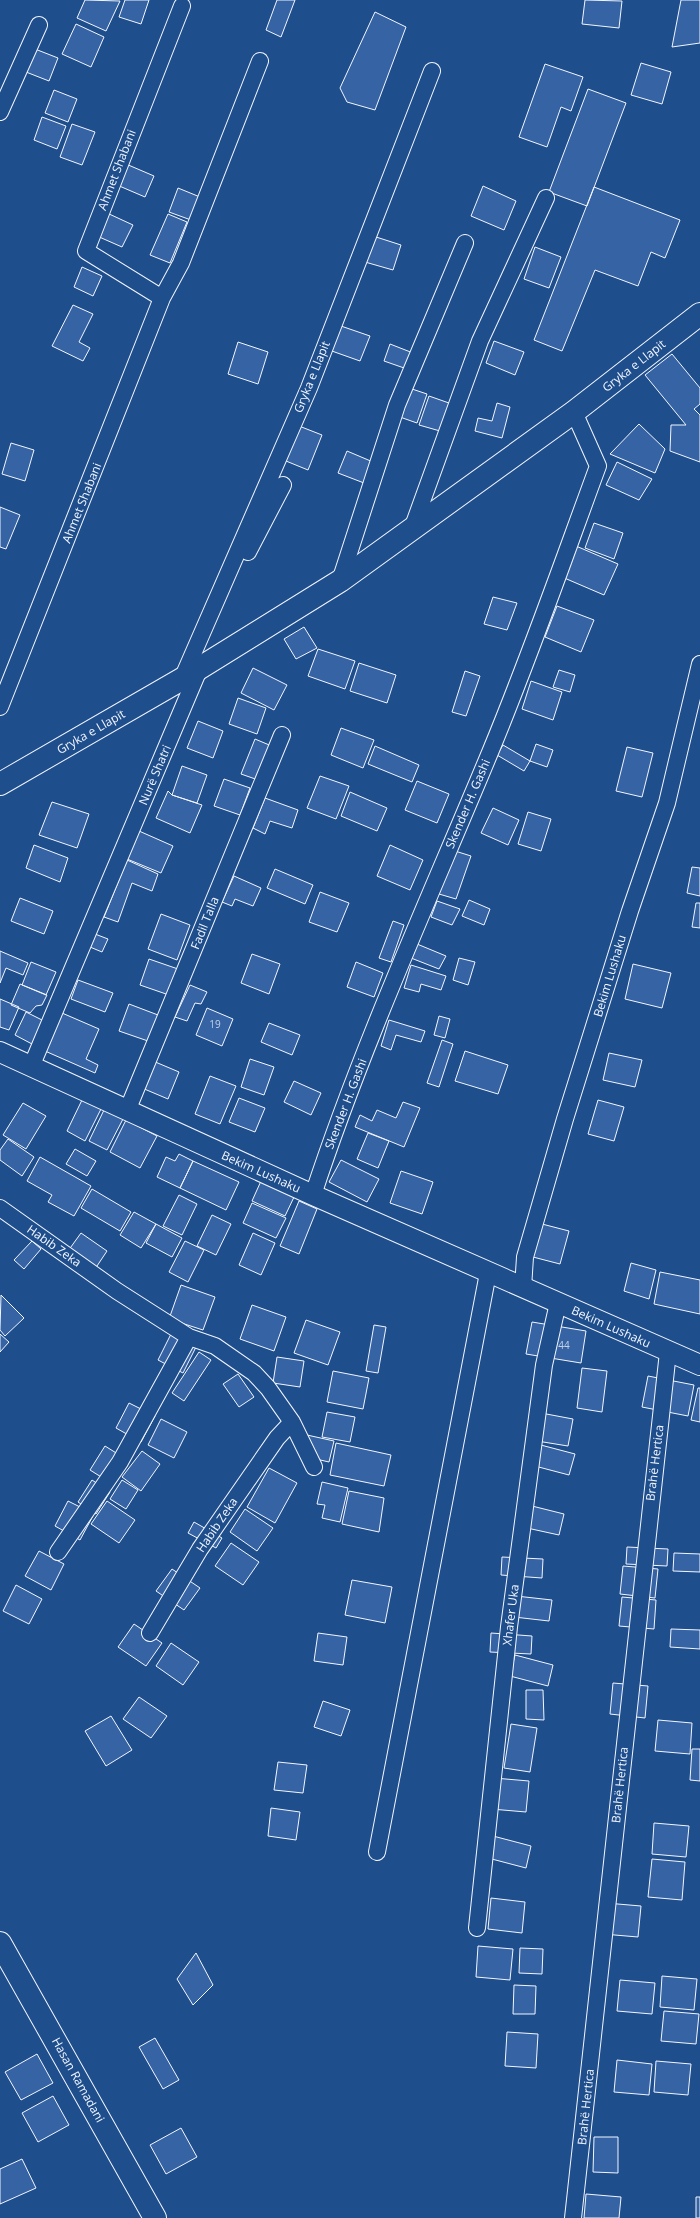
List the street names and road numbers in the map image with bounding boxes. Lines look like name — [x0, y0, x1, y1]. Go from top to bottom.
street label: Ahmet Shabani — [93, 127, 140, 213]
street label: Gryka e Llapit — [598, 335, 669, 396]
street label: Gryka e Llapit — [289, 338, 334, 415]
street label: Ahmet Shabani — [58, 460, 105, 545]
street label: Gryka e Llapit — [54, 705, 128, 758]
street label: Nurë Shatri — [134, 742, 175, 808]
street label: Skender H. Gashi — [441, 756, 494, 851]
street label: Fadil Talla — [186, 894, 223, 952]
street label: Bekim Lushaku — [589, 933, 630, 1019]
street label: Skender H. Gashi — [320, 1056, 371, 1152]
street label: Bekim Lushaku — [219, 1146, 304, 1197]
street label: Habib Zeka — [24, 1221, 85, 1271]
street label: Bekim Lushaku — [569, 1301, 654, 1352]
street label: Brahë Hertica — [641, 1424, 668, 1502]
street label: Habib Zeka — [192, 1494, 241, 1556]
street label: Xhafer Uka — [498, 1583, 523, 1646]
street label: Brahë Hertica — [607, 1746, 632, 1824]
street label: Hasan Ramadani — [48, 2034, 109, 2125]
street label: Brahë Hertica — [573, 2068, 598, 2146]

